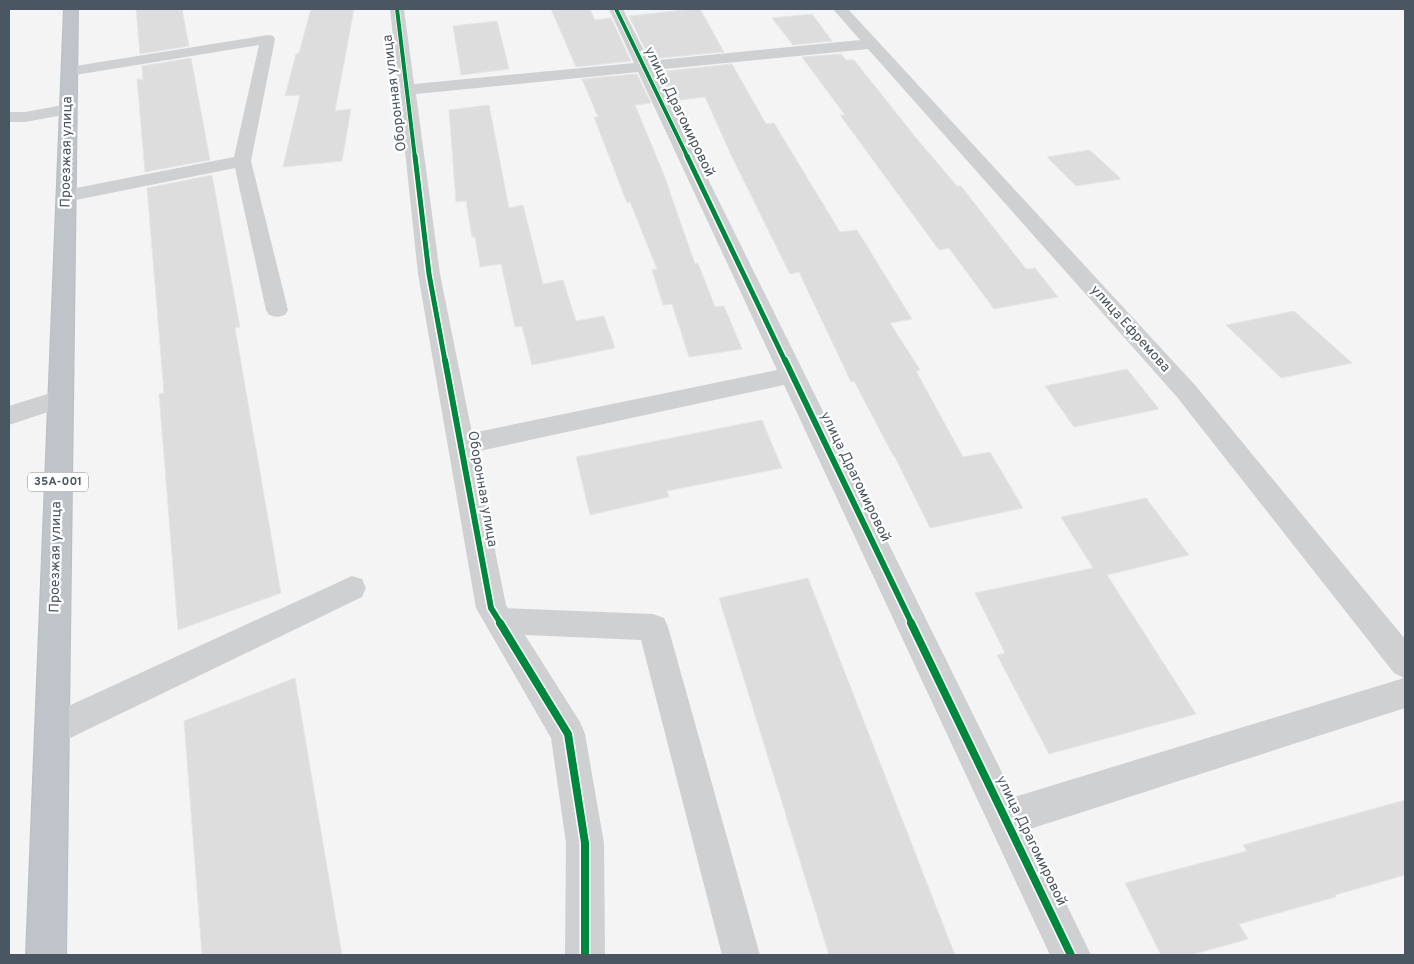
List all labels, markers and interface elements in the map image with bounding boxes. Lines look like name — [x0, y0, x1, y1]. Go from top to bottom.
street label: Оборонная улица — [379, 34, 411, 152]
street label: улица Драгомировой — [640, 44, 718, 180]
street label: Проезжая улица — [58, 96, 76, 208]
street label: улица Ефремова — [1086, 282, 1174, 376]
street label: улица Драгомировой — [816, 409, 894, 545]
street label: Оборонная улица — [463, 430, 501, 548]
road number: 35А-001 — [28, 472, 88, 492]
street label: Проезжая улица — [47, 501, 65, 613]
street label: улица Драгомировой — [992, 773, 1070, 909]

